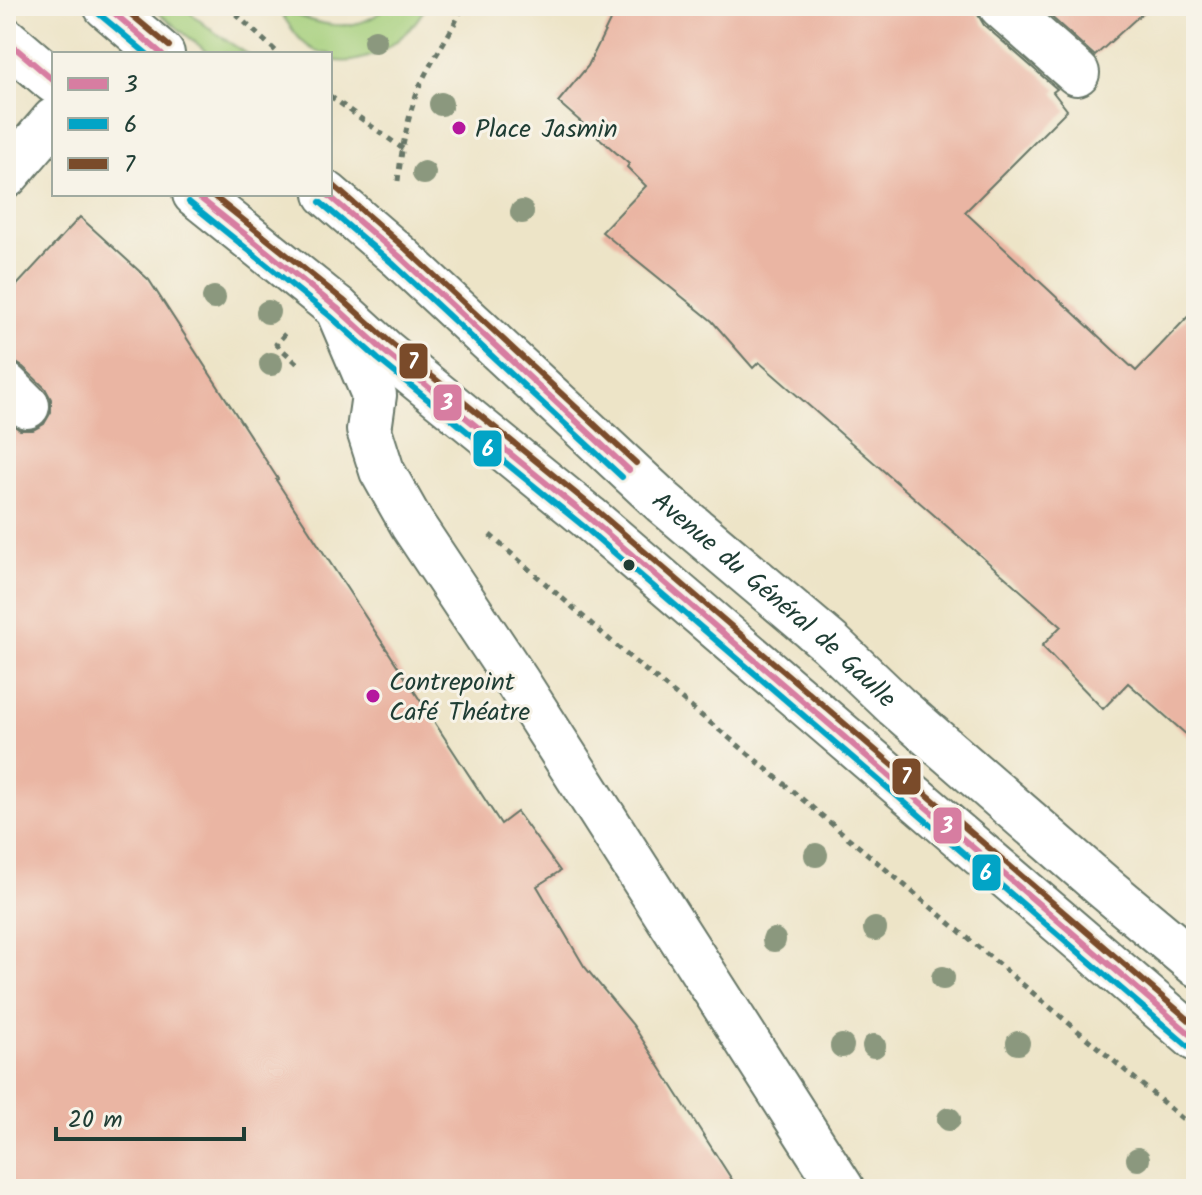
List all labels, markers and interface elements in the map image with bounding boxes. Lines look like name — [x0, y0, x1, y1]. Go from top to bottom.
legend — [52, 52, 332, 196]
text: 3 — [124, 66, 138, 105]
text: 6 — [124, 106, 137, 145]
place label: Place Jasmin — [475, 109, 618, 151]
marker: Place Jasmin — [450, 119, 468, 137]
text: 7 — [124, 146, 136, 185]
line badge: 7 — [398, 342, 429, 380]
text: 7 — [408, 346, 419, 381]
line badge: 3 — [432, 383, 463, 422]
text: 3 — [440, 387, 453, 422]
line badge: 6 — [472, 429, 503, 468]
text: 6 — [482, 433, 494, 468]
street label: Avenue du Général de Gaulle — [641, 482, 906, 719]
unlabelled marker — [621, 557, 637, 573]
place label: Contrepoint Café Théatre — [389, 662, 530, 734]
marker: Contrepoint Café Théatre — [364, 687, 382, 705]
line badge: 7 — [891, 757, 922, 796]
text: 7 — [901, 761, 912, 796]
line badge: 3 — [932, 806, 963, 845]
text: 3 — [940, 810, 953, 845]
line badge: 6 — [971, 853, 1002, 892]
text: 6 — [980, 857, 992, 892]
scale bar — [56, 1091, 244, 1141]
text: 20 m — [68, 1101, 123, 1140]

